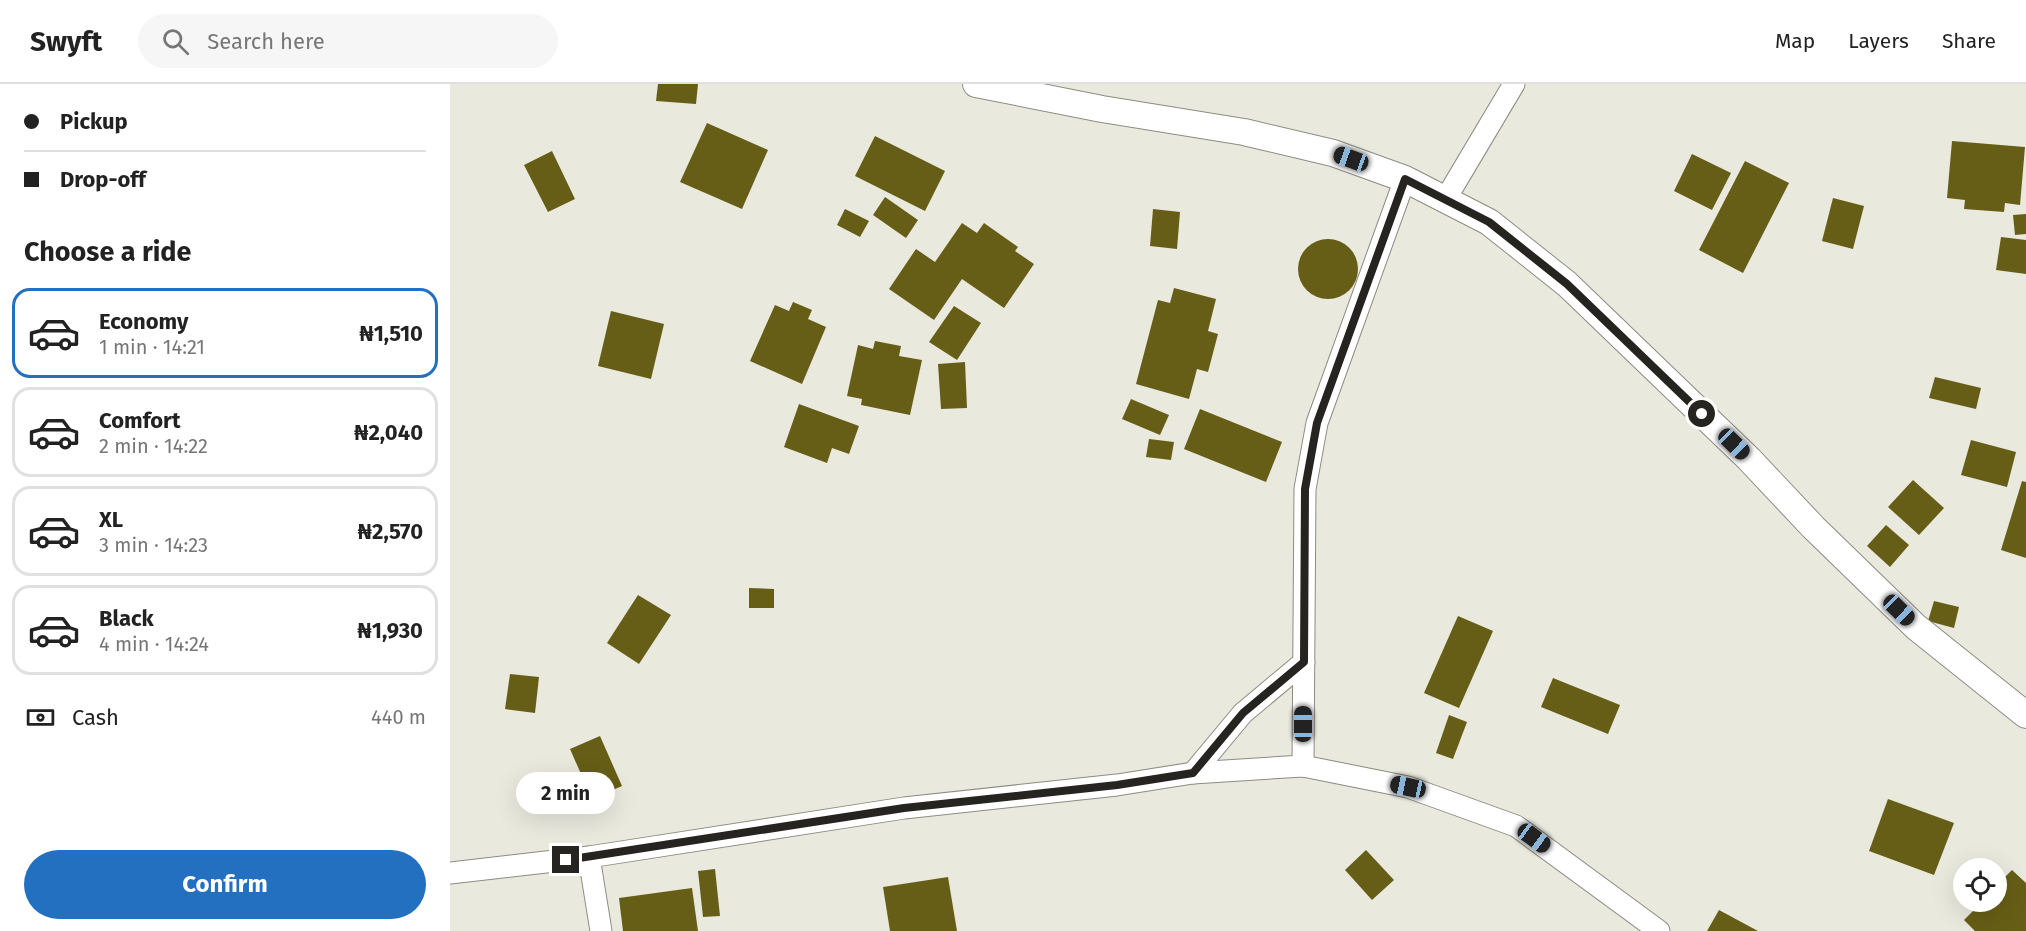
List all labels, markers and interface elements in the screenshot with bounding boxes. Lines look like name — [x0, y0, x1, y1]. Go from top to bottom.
search box — [138, 14, 558, 68]
text: Swyft — [30, 25, 102, 58]
icon: search — [159, 25, 192, 58]
text: Search here — [207, 28, 325, 55]
text: Map — [1775, 28, 1815, 54]
text: Layers — [1848, 28, 1909, 54]
text: Share — [1942, 28, 1996, 54]
text: Pickup — [60, 108, 128, 135]
car — [1331, 144, 1371, 174]
text: Drop-off — [60, 166, 146, 193]
text: Choose a ride — [24, 236, 191, 268]
icon: car — [27, 306, 81, 360]
text: Economy — [99, 308, 188, 335]
text: ₦1,510 — [359, 320, 423, 347]
text: 1 min · 14:21 — [99, 335, 205, 359]
route start — [1688, 400, 1715, 427]
icon: car — [27, 405, 81, 459]
text: Comfort — [99, 407, 180, 434]
text: ₦2,040 — [354, 419, 423, 446]
car — [1715, 425, 1753, 463]
text: 2 min · 14:22 — [99, 434, 208, 458]
icon: car — [27, 504, 81, 558]
text: XL — [99, 506, 123, 533]
text: ₦2,570 — [358, 518, 423, 545]
text: 3 min · 14:23 — [99, 533, 208, 557]
car — [1880, 591, 1918, 629]
icon: car — [27, 603, 81, 657]
text: Black — [99, 605, 154, 632]
text: ₦1,930 — [357, 617, 423, 644]
text: 4 min · 14:24 — [99, 632, 209, 656]
icon: cash — [24, 701, 57, 734]
text: Cash — [72, 704, 119, 731]
text: 440 m — [371, 705, 426, 729]
car — [1294, 706, 1312, 742]
callout: 2 min — [516, 773, 616, 815]
car — [1389, 774, 1427, 800]
text: 2 min — [541, 781, 590, 805]
car — [1514, 820, 1554, 856]
route end — [552, 846, 579, 873]
button: Confirm — [24, 850, 426, 919]
map controls — [1953, 858, 2007, 912]
button: locate — [1953, 858, 2007, 912]

